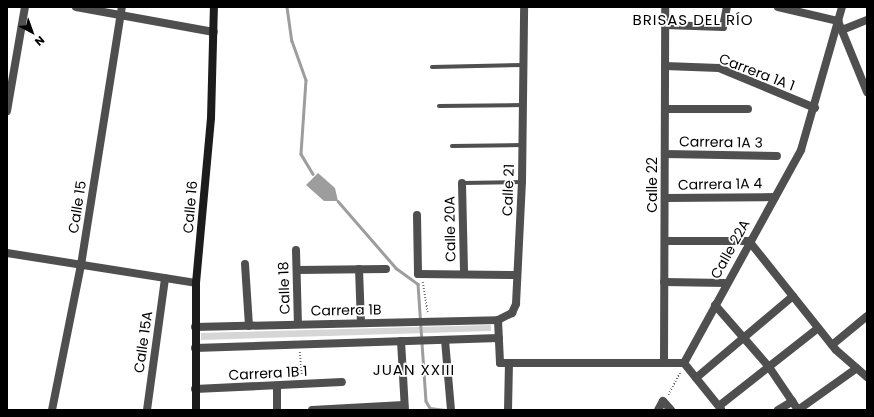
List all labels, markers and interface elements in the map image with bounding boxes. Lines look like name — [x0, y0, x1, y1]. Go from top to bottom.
district label: BRISAS DEL RÍO — [632, 11, 754, 29]
north arrow — [12, 12, 52, 52]
text: N — [31, 32, 48, 50]
street label: Carrera 1A 1 — [717, 50, 797, 94]
street label: Carrera 1A 3 — [679, 133, 763, 151]
street label: Calle 22 — [644, 157, 660, 213]
street label: Calle 21 — [499, 164, 517, 216]
street label: Carrera 1A 4 — [678, 175, 762, 193]
street label: Calle 15 — [65, 180, 89, 234]
street label: Calle 16 — [179, 180, 201, 234]
street label: Calle 20A — [441, 196, 459, 262]
street label: Calle 22A — [707, 216, 753, 282]
street label: Calle 18 — [275, 261, 293, 315]
street label: Carrera 1B — [310, 301, 382, 319]
street label: Calle 15A — [130, 310, 156, 374]
district label: JUAN XXIII — [373, 361, 455, 379]
street label: Carrera 1B 1 — [228, 363, 308, 383]

